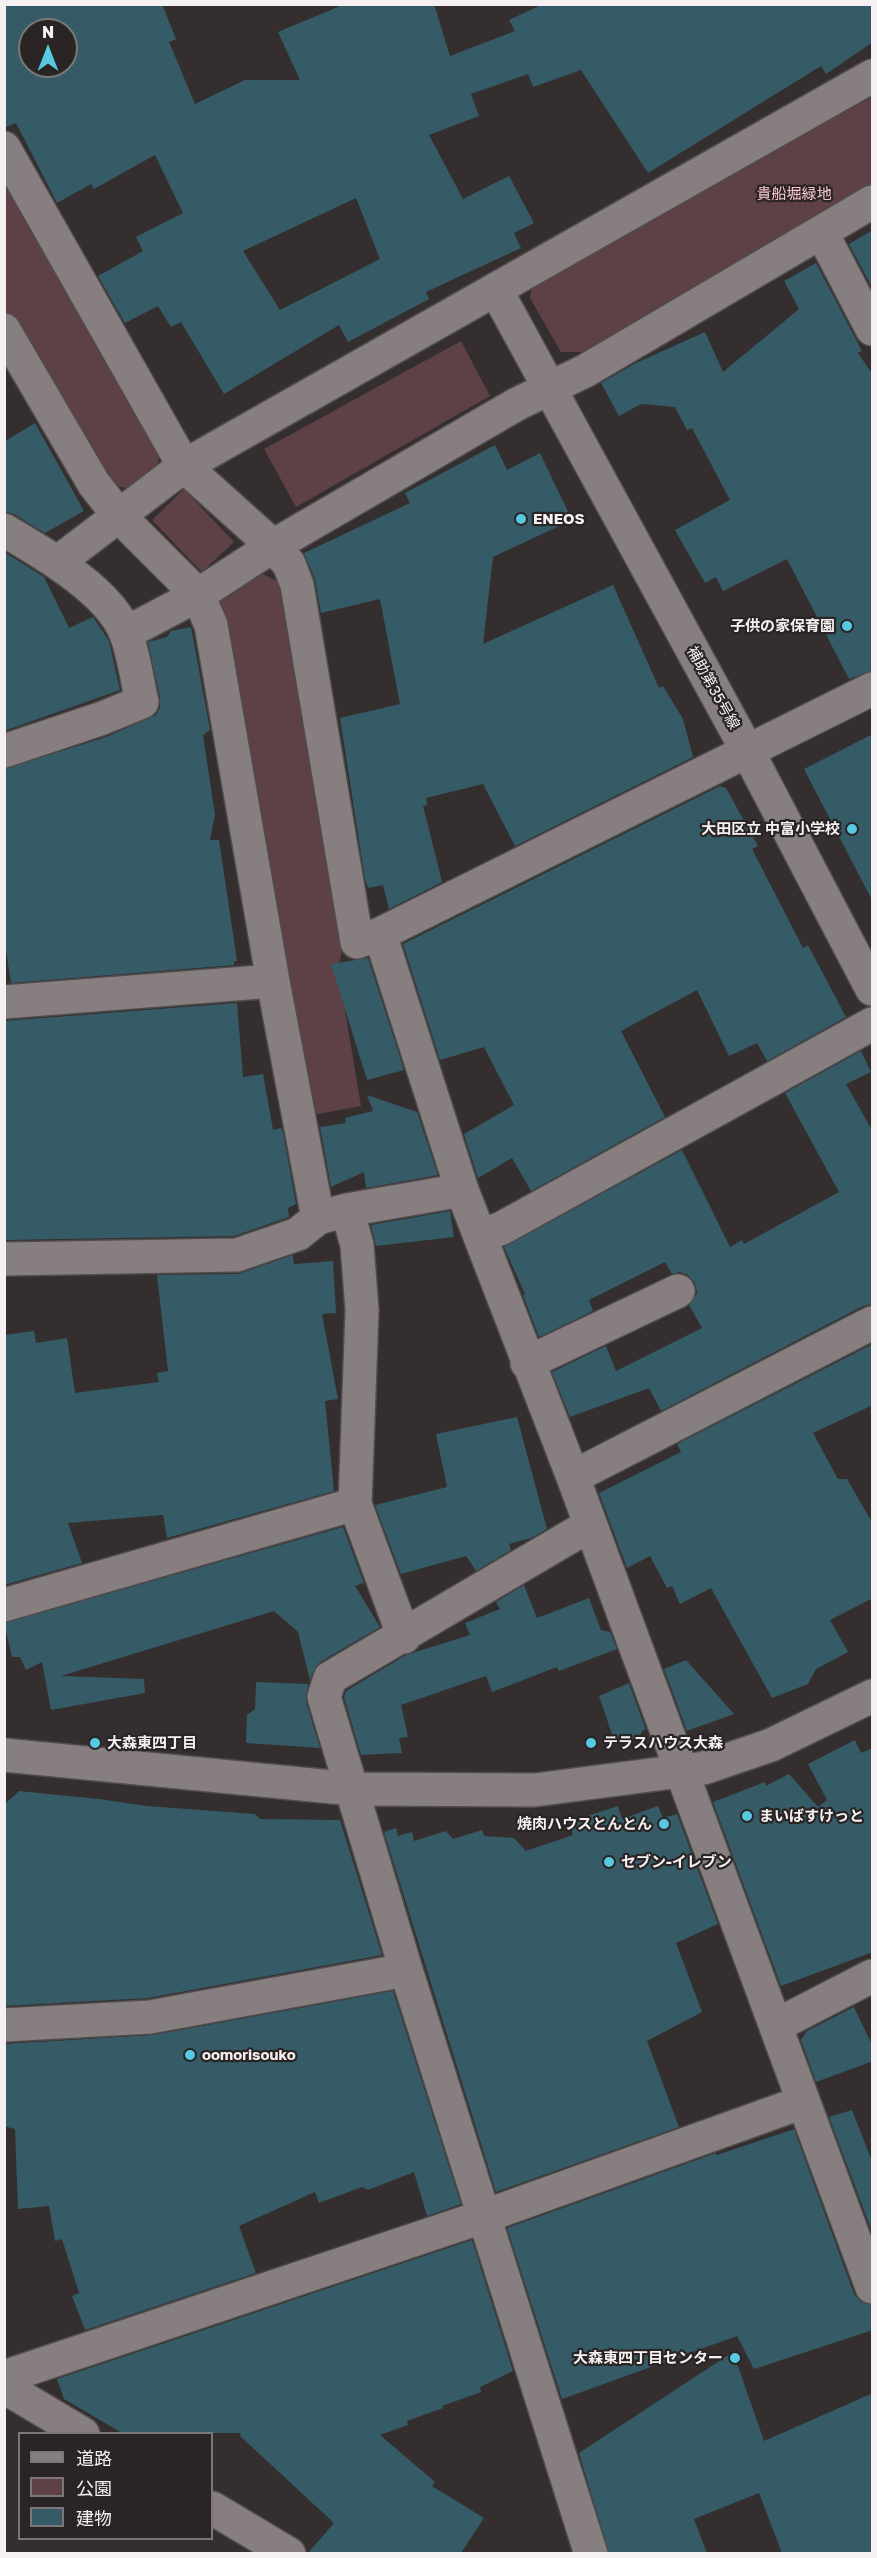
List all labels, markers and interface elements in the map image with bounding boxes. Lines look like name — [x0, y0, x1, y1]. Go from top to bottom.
north arrow — [18, 18, 78, 78]
text: N — [42, 22, 54, 42]
park label: 貴船堀緑地 — [757, 185, 831, 203]
place label: ENEOS — [533, 510, 585, 528]
marker: ENEOS — [514, 512, 528, 526]
place label: 子供の家保育園 — [730, 617, 835, 635]
marker: 子供の家保育園 — [840, 619, 854, 633]
street label: 補助第35号線 — [683, 643, 743, 733]
place label: 大田区立 中富小学校 — [701, 820, 840, 838]
marker: 大田区立 中富小学校 — [845, 822, 859, 836]
place label: 大森東四丁目 — [107, 1734, 197, 1752]
place label: テラスハウス大森 — [603, 1734, 723, 1752]
marker: 大森東四丁目 — [88, 1736, 102, 1750]
marker: テラスハウス大森 — [584, 1736, 598, 1750]
place label: まいばすけっと — [759, 1807, 864, 1825]
marker: まいばすけっと — [740, 1809, 754, 1823]
place label: 焼肉ハウスとんとん — [517, 1815, 652, 1833]
marker: 焼肉ハウスとんとん — [657, 1817, 671, 1831]
place label: セブン-イレブン — [621, 1853, 732, 1871]
marker: セブン-イレブン — [602, 1855, 616, 1869]
place label: oomorisouko — [202, 2046, 296, 2064]
marker: oomorisouko — [183, 2048, 197, 2062]
place label: 大森東四丁目センター — [573, 2349, 723, 2367]
marker: 大森東四丁目センター — [728, 2351, 742, 2365]
legend — [18, 2432, 213, 2540]
text: 道路 — [76, 2447, 112, 2469]
text: 公園 — [76, 2477, 112, 2499]
text: 建物 — [76, 2507, 112, 2529]

